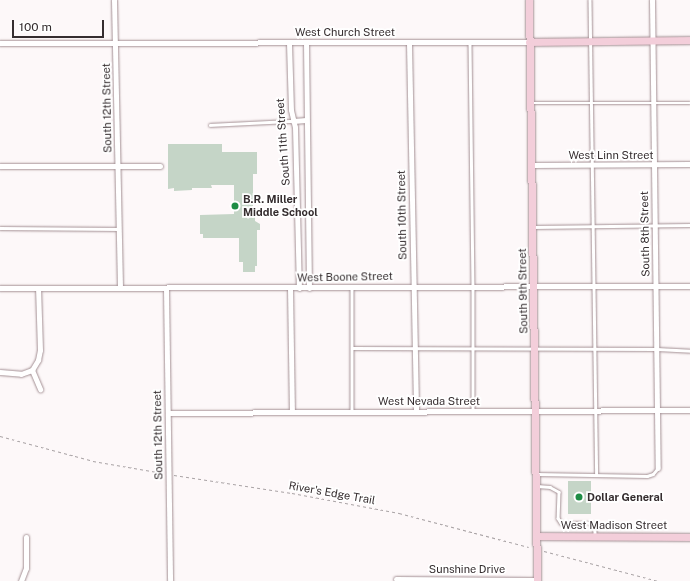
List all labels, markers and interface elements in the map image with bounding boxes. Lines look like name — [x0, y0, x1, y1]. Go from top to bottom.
scale bar — [14, 12, 106, 38]
text: 100 m — [19, 20, 52, 34]
street label: West Church Street — [295, 25, 395, 39]
street label: South 12th Street — [100, 63, 114, 153]
street label: South 11th Street — [273, 98, 293, 186]
street label: West Linn Street — [568, 148, 654, 162]
street label: South 10th Street — [395, 170, 409, 260]
street label: South 8th Street — [638, 191, 652, 277]
place label: B.R. Miller Middle School — [243, 193, 318, 219]
marker: B.R. Miller Middle School — [230, 201, 240, 211]
street label: South 9th Street — [516, 248, 530, 334]
street label: West Boone Street — [297, 270, 393, 284]
street label: South 12th Street — [151, 390, 165, 480]
street label: West Nevada Street — [378, 394, 480, 408]
street label: River's Edge Trail — [288, 479, 376, 507]
place label: Dollar General — [587, 490, 663, 504]
marker: Dollar General — [574, 492, 584, 502]
street label: West Madison Street — [561, 518, 667, 532]
street label: Sunshine Drive — [429, 562, 505, 576]

